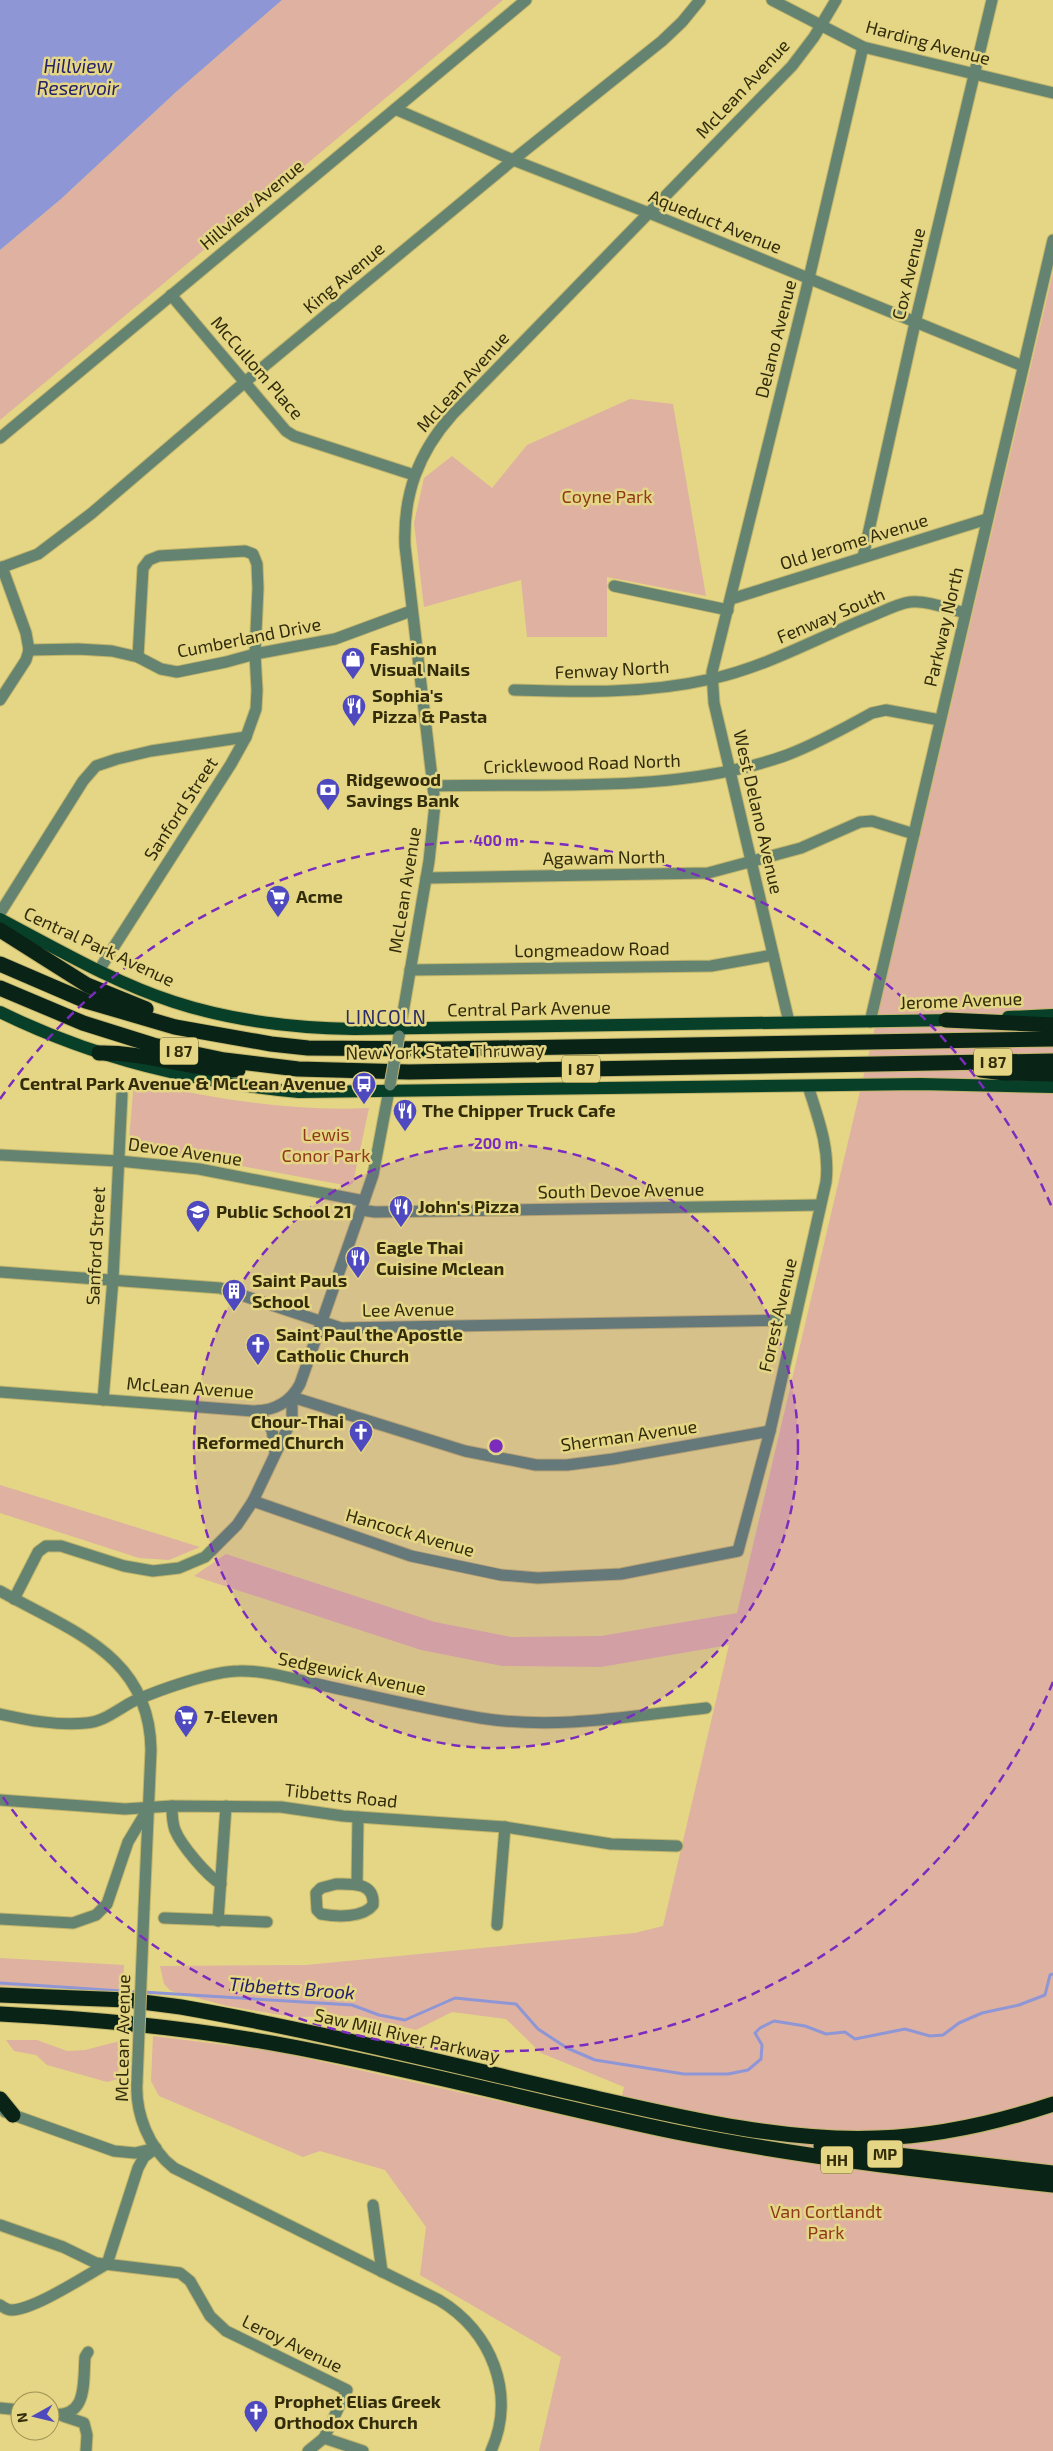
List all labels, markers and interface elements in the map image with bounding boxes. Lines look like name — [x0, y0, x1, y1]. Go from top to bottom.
street label: Harding Avenue — [864, 15, 993, 69]
street label: McLean Avenue — [691, 34, 794, 143]
water label: Hillview Reservoir — [37, 54, 120, 99]
street label: Hillview Avenue — [195, 154, 308, 254]
street label: Aqueduct Avenue — [646, 184, 785, 258]
street label: Cox Avenue — [887, 226, 929, 322]
street label: King Avenue — [298, 237, 389, 318]
street label: Delano Avenue — [750, 277, 800, 400]
street label: McCullom Place — [207, 311, 309, 424]
street label: McLean Avenue — [411, 327, 513, 436]
park label: Coyne Park — [562, 485, 652, 507]
street label: Old Jerome Avenue — [777, 508, 930, 574]
street label: Parkway North — [919, 565, 967, 689]
street label: Fenway South — [773, 582, 888, 648]
street label: Cumberland Drive — [175, 612, 323, 662]
place label: Fashion Visual Nails — [370, 637, 470, 680]
shop icon: Fashion Visual Nails — [340, 646, 366, 680]
street label: Fenway North — [554, 655, 670, 683]
place label: Sophia's Pizza & Pasta — [372, 684, 487, 727]
restaurant icon: Sophia's Pizza & Pasta — [341, 693, 367, 727]
street label: West Delano Avenue — [729, 728, 789, 896]
street label: Cricklewood Road North — [483, 749, 681, 777]
street label: Sanford Street — [139, 753, 222, 864]
place label: Ridgewood Savings Bank — [346, 768, 459, 811]
bank icon: Ridgewood Savings Bank — [315, 777, 341, 811]
street label: McLean Avenue — [383, 825, 425, 955]
text: 400 m — [474, 831, 518, 849]
street label: Agawam North — [542, 845, 666, 869]
supermarket icon: Acme — [265, 884, 291, 918]
place label: Acme — [296, 885, 343, 907]
street label: Central Park Avenue — [21, 902, 178, 991]
street label: Longmeadow Road — [514, 937, 670, 961]
street label: Jerome Avenue — [899, 987, 1022, 1013]
street label: Central Park Avenue — [447, 996, 611, 1020]
district label: LINCOLN — [345, 1005, 427, 1028]
road number: I 87 — [160, 1038, 198, 1064]
street label: New York State Thruway — [345, 1038, 545, 1064]
road number: I 87 — [974, 1048, 1012, 1076]
road number: I 87 — [562, 1056, 600, 1082]
bus stop icon: Central Park Avenue & McLean Avenue — [351, 1071, 377, 1105]
place label: Central Park Avenue & McLean Avenue — [19, 1072, 346, 1094]
restaurant icon: The Chipper Truck Cafe — [392, 1098, 418, 1132]
place label: The Chipper Truck Cafe — [422, 1099, 616, 1121]
park label: Lewis Conor Park — [282, 1123, 370, 1166]
street label: Devoe Avenue — [127, 1132, 244, 1170]
text: 200 m — [474, 1134, 518, 1152]
street label: South Devoe Avenue — [537, 1178, 705, 1202]
street label: Sanford Street — [81, 1186, 109, 1306]
restaurant icon: John's Pizza — [388, 1194, 414, 1228]
place label: John's Pizza — [418, 1195, 519, 1217]
school or university icon: Public School 21 — [185, 1199, 211, 1233]
place label: Public School 21 — [216, 1200, 352, 1222]
place label: Eagle Thai Cuisine Mclean — [376, 1236, 504, 1279]
restaurant icon: Eagle Thai Cuisine Mclean — [345, 1245, 371, 1279]
street label: Forest Avenue — [753, 1256, 801, 1374]
place label: Saint Pauls School — [252, 1269, 347, 1312]
building icon: Saint Pauls School — [221, 1278, 247, 1312]
street label: Lee Avenue — [362, 1297, 454, 1321]
place label: Saint Paul the Apostle Catholic Church — [276, 1323, 463, 1366]
church icon: Saint Paul the Apostle Catholic Church — [245, 1332, 271, 1366]
street label: McLean Avenue — [126, 1372, 255, 1402]
place label: Chour-Thai Reformed Church — [197, 1410, 344, 1453]
street label: Sherman Avenue — [559, 1415, 698, 1455]
church icon: Chour-Thai Reformed Church — [348, 1419, 374, 1453]
centre of rings — [487, 1437, 505, 1455]
street label: Hancock Avenue — [343, 1503, 477, 1561]
street label: Sedgewick Avenue — [276, 1647, 428, 1699]
supermarket icon: 7-Eleven — [173, 1704, 199, 1738]
place label: 7-Eleven — [204, 1705, 278, 1727]
street label: Tibbetts Road — [284, 1778, 399, 1812]
water label: Tibbetts Brook — [228, 1972, 356, 2003]
street label: McLean Avenue — [110, 1974, 134, 2102]
street label: Saw Mill River Parkway — [312, 2003, 502, 2067]
road number: MP — [868, 2140, 902, 2168]
road number: HH — [821, 2146, 853, 2174]
park label: Van Cortlandt Park — [770, 2200, 882, 2243]
street label: Leroy Avenue — [239, 2309, 346, 2377]
place label: Prophet Elias Greek Orthodox Church — [274, 2390, 441, 2433]
north arrow — [10, 2391, 60, 2441]
church icon: Prophet Elias Greek Orthodox Church — [243, 2399, 269, 2433]
text: N — [13, 2412, 31, 2424]

